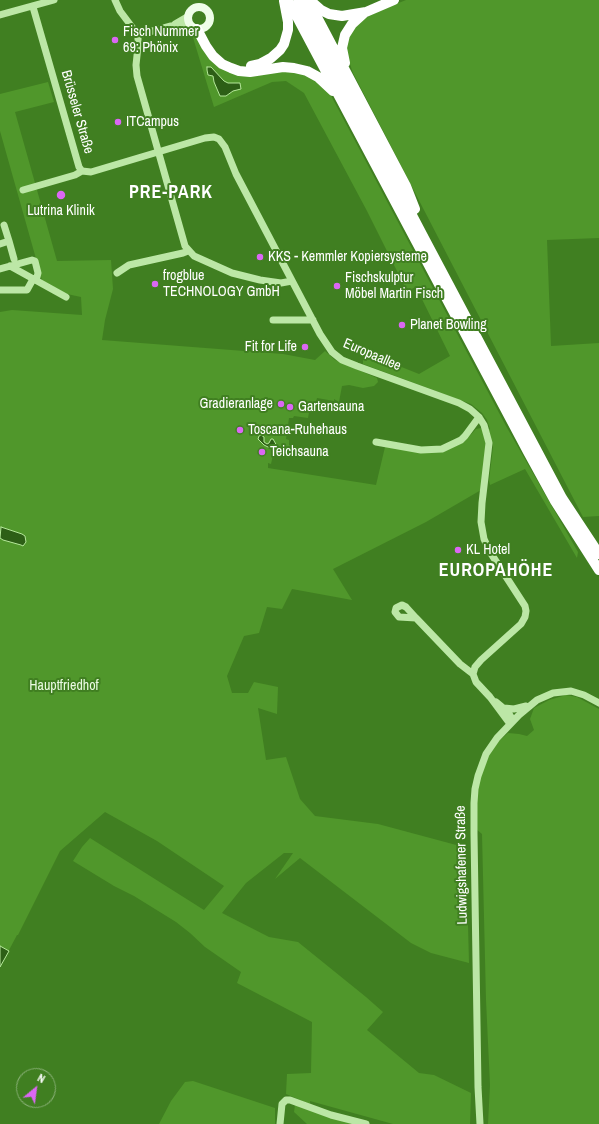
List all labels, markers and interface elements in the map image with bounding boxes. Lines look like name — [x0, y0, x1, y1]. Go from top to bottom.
place label: Fisch Nummer 69: Phönix — [123, 24, 198, 56]
marker: Fisch Nummer 69: Phönix — [110, 35, 120, 45]
street label: Brüsseler Straße — [57, 68, 97, 156]
place label: ITCampus — [126, 114, 179, 130]
marker: ITCampus — [113, 117, 123, 127]
district label: PRE-PARK — [129, 182, 213, 204]
marker: Lutrina Klinik — [55, 189, 67, 201]
place label: Lutrina Klinik — [27, 203, 95, 219]
place label: KKS - Kemmler Kopiersysteme — [268, 249, 427, 265]
marker: KKS - Kemmler Kopiersysteme — [255, 252, 265, 262]
place label: frogblue TECHNOLOGY GmbH — [163, 268, 280, 300]
place label: Fischskulptur Möbel Martin Fisch — [345, 270, 443, 302]
marker: frogblue TECHNOLOGY GmbH — [150, 279, 160, 289]
marker: Fischskulptur Möbel Martin Fisch — [332, 281, 342, 291]
place label: Planet Bowling — [410, 317, 487, 333]
marker: Planet Bowling — [397, 320, 407, 330]
street label: Europaallee — [341, 335, 403, 375]
place label: Fit for Life — [245, 339, 297, 355]
marker: Fit for Life — [300, 342, 310, 352]
place label: Gradieranlage — [200, 396, 273, 412]
marker: Gradieranlage — [276, 399, 286, 409]
place label: Gartensauna — [298, 399, 364, 415]
marker: Gartensauna — [285, 402, 295, 412]
place label: Toscana-Ruhehaus — [248, 422, 347, 438]
marker: Toscana-Ruhehaus — [235, 425, 245, 435]
place label: Teichsauna — [270, 444, 329, 460]
marker: Teichsauna — [257, 447, 267, 457]
place label: KL Hotel — [466, 542, 510, 558]
marker: KL Hotel — [453, 545, 463, 555]
district label: EUROPAHÖHE — [439, 560, 553, 582]
park label: Hauptfriedhof — [29, 678, 99, 694]
street label: Ludwigshafener Straße — [453, 805, 471, 925]
north arrow — [16, 1068, 56, 1108]
text: N — [35, 1071, 48, 1086]

